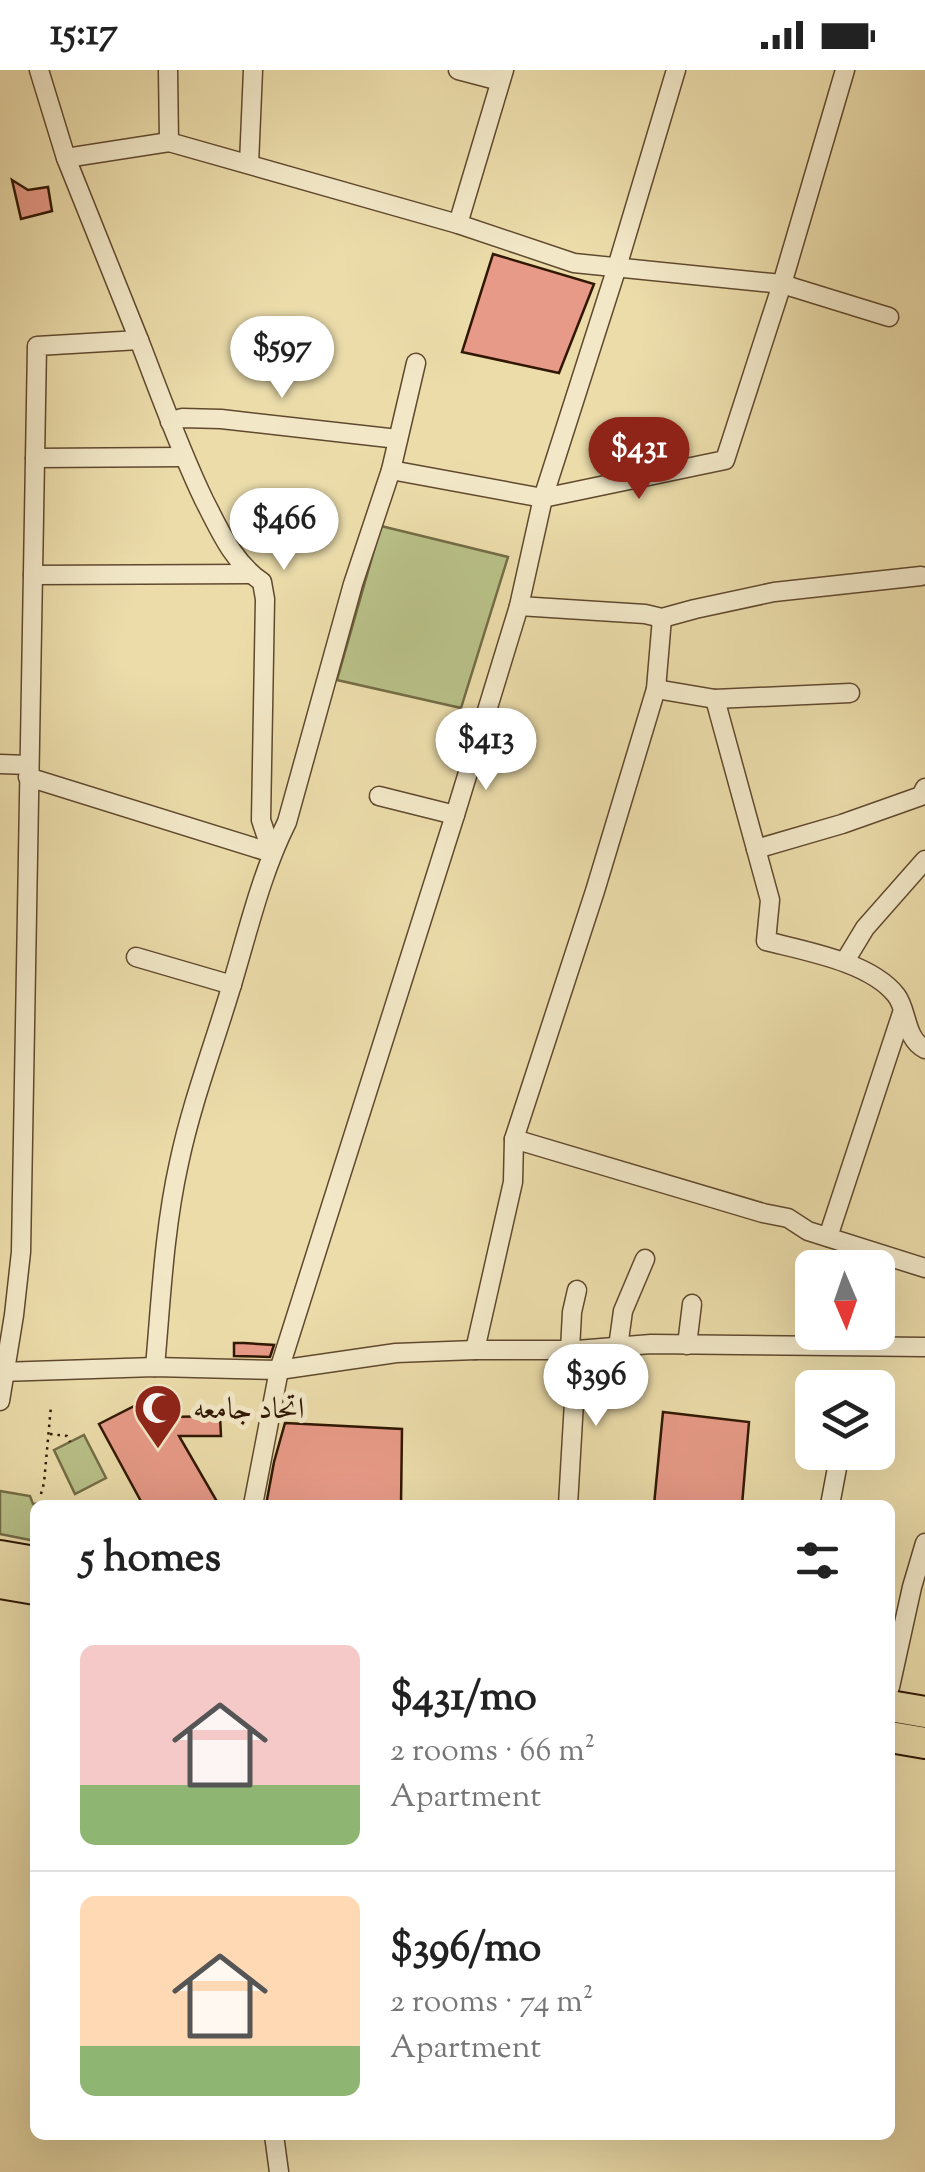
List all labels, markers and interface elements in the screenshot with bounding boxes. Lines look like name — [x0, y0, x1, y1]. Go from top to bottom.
text: 15:17 — [50, 8, 118, 62]
pin: $597 — [223, 316, 341, 401]
text: $597 — [252, 325, 312, 371]
pin: $431 — [580, 417, 698, 502]
text: $431 — [611, 426, 668, 472]
pin: $466 — [225, 488, 343, 573]
text: $466 — [252, 497, 316, 543]
pin: $413 — [427, 708, 545, 793]
text: $413 — [458, 717, 515, 763]
north arrow — [795, 1250, 895, 1350]
map controls — [795, 1250, 895, 1470]
pin: $396 — [537, 1344, 655, 1429]
text: $396 — [565, 1353, 627, 1399]
button: layers — [795, 1370, 895, 1470]
mosque icon: اتحاد جامعه — [132, 1382, 184, 1450]
place label: اتحاد جامعه — [193, 1389, 305, 1432]
text: 5 homes — [80, 1530, 221, 1590]
icon: filters — [790, 1533, 845, 1588]
text: $431/mo — [390, 1669, 537, 1729]
icon: home — [160, 1685, 280, 1805]
text: 2 rooms · 66 m² — [390, 1729, 595, 1775]
text: Apartment — [390, 1775, 541, 1821]
text: $396/mo — [390, 1920, 541, 1980]
icon: home — [160, 1936, 280, 2056]
text: 2 rooms · 74 m² — [390, 1980, 594, 2026]
text: Apartment — [390, 2026, 541, 2072]

